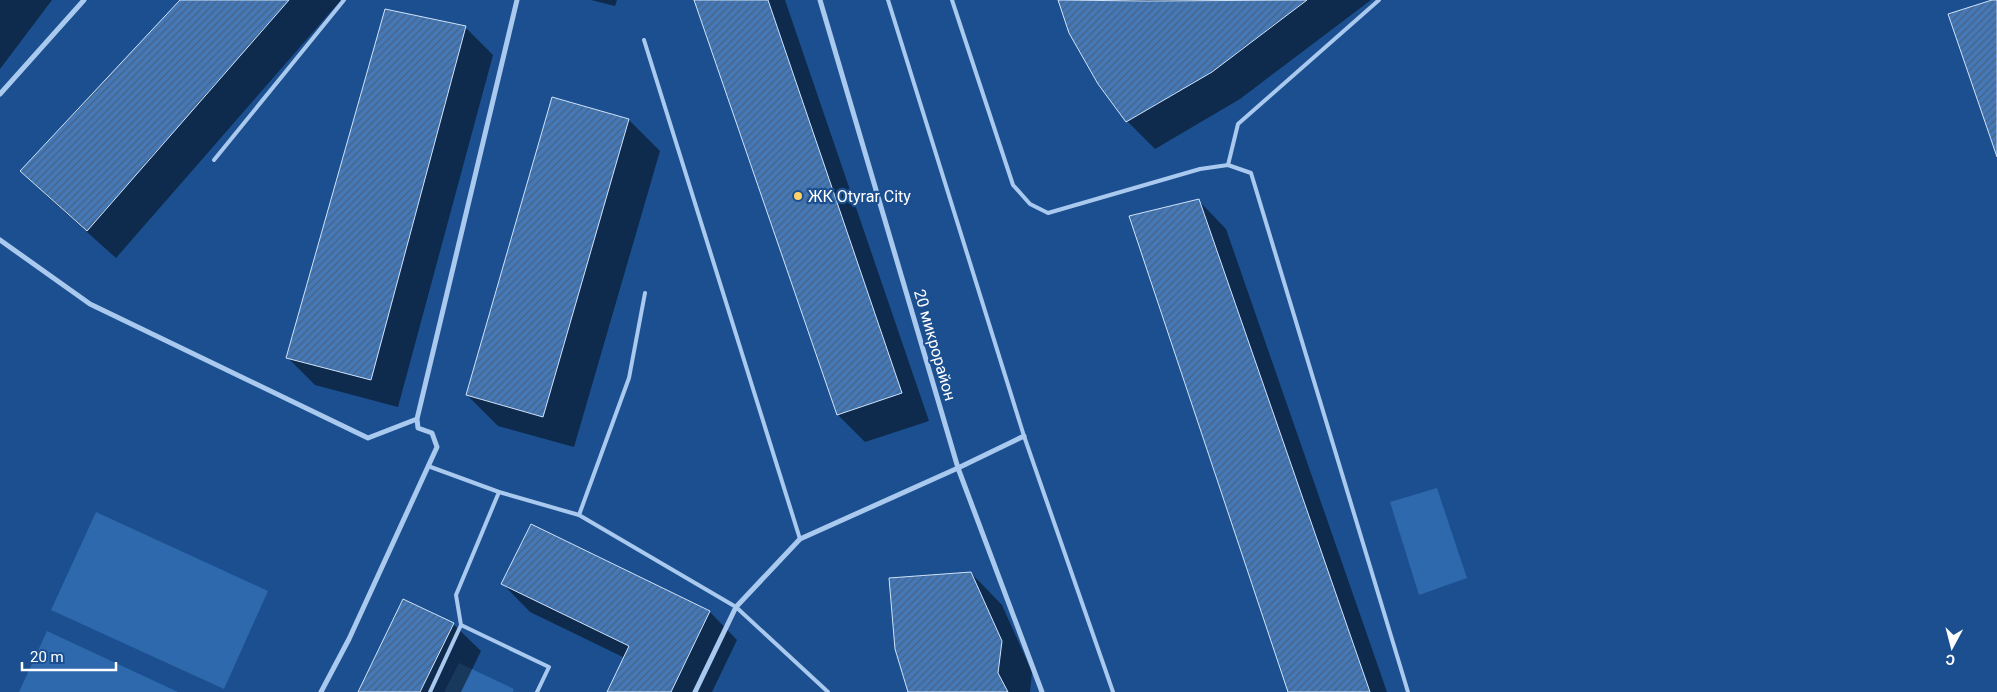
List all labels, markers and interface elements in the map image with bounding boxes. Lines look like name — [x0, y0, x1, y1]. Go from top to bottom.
place label: ЖК Otyrar City — [808, 187, 911, 206]
marker: ЖК Otyrar City — [792, 190, 804, 202]
street label: 20 микрорайон — [910, 287, 960, 403]
north arrow — [1927, 622, 1977, 672]
scale bar — [22, 640, 116, 672]
text: 20 m — [30, 648, 64, 666]
text: С — [1945, 651, 1956, 668]

